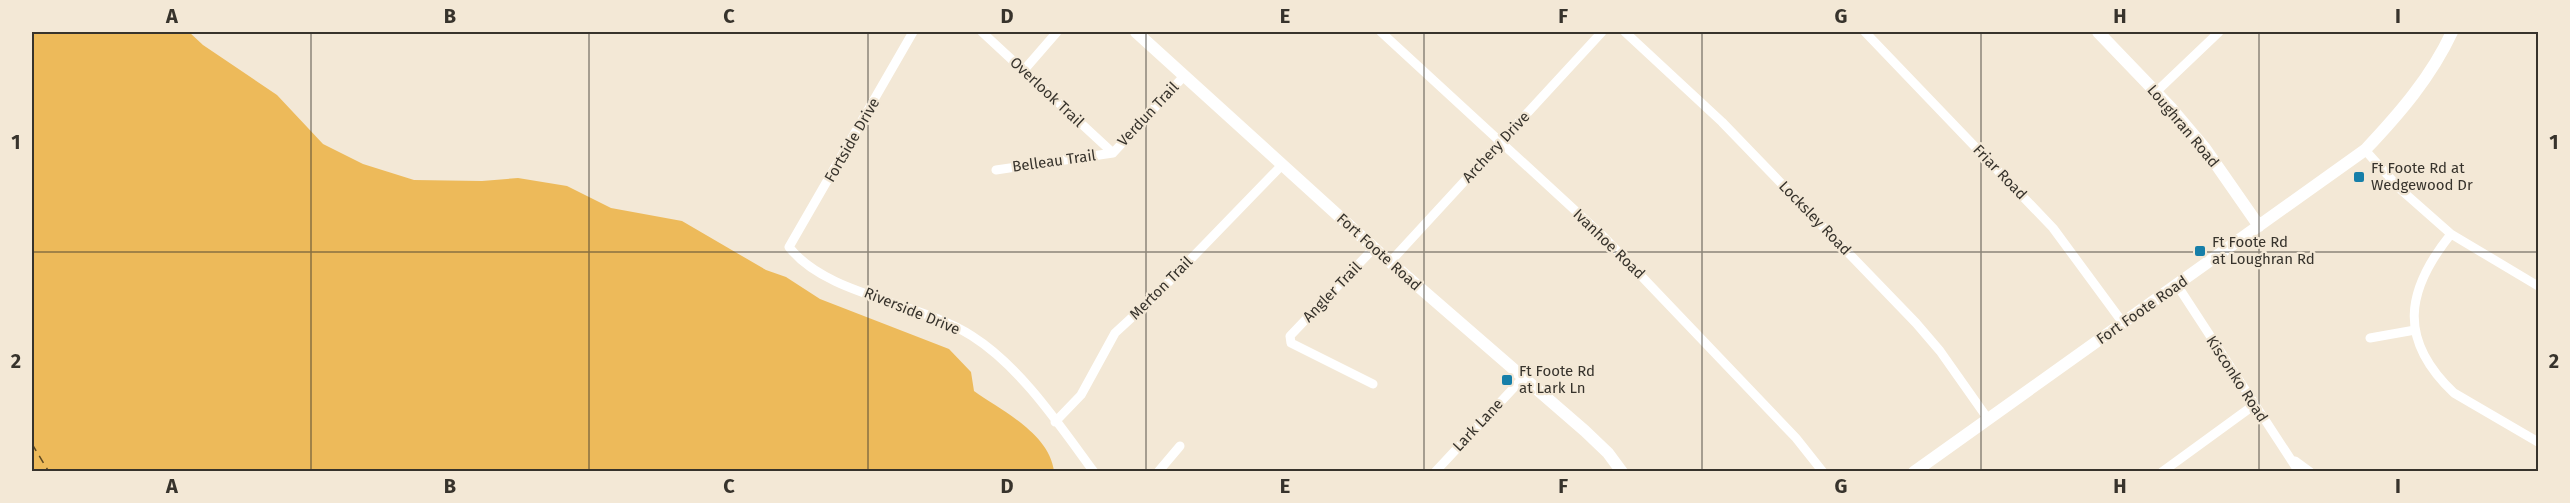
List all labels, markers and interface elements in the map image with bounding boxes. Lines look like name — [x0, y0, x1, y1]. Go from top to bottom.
text: A — [165, 4, 179, 28]
text: B — [444, 4, 456, 28]
text: C — [723, 4, 735, 28]
text: D — [1000, 4, 1014, 28]
text: E — [1280, 4, 1290, 28]
text: F — [1558, 4, 1568, 28]
text: G — [1835, 4, 1847, 28]
text: H — [2113, 4, 2127, 28]
text: I — [2395, 4, 2401, 28]
street label: Overlook Trail — [1006, 53, 1088, 131]
street label: Verdun Trail — [1114, 78, 1183, 150]
street label: Loughran Road — [2143, 81, 2223, 171]
street label: Fortside Drive — [821, 95, 883, 185]
street label: Archery Drive — [1459, 108, 1533, 186]
text: 1 — [11, 130, 21, 154]
text: 1 — [2549, 130, 2559, 154]
street label: Friar Road — [1969, 141, 2031, 203]
street label: Belleau Trail — [1011, 146, 1098, 176]
place label: Ft Foote Rd at Wedgewood Dr — [2371, 159, 2473, 194]
marker: Ft Foote Rd at Wedgewood Dr — [2352, 170, 2366, 184]
street label: Locksley Road — [1775, 177, 1855, 259]
street label: Ivanhoe Road — [1569, 205, 1649, 283]
street label: Fort Foote Road — [1333, 209, 1425, 295]
place label: Ft Foote Rd at Loughran Rd — [2212, 233, 2315, 268]
marker: Ft Foote Rd at Loughran Rd — [2193, 244, 2207, 258]
street label: Merton Trail — [1126, 252, 1197, 323]
street label: Angler Trail — [1299, 258, 1366, 326]
street label: Fort Foote Road — [2093, 272, 2191, 348]
street label: Riverside Drive — [861, 284, 963, 338]
street label: Kisconko Road — [2202, 332, 2272, 426]
text: 2 — [11, 349, 21, 373]
text: 2 — [2549, 349, 2559, 373]
place label: Ft Foote Rd at Lark Ln — [1519, 362, 1595, 397]
marker: Ft Foote Rd at Lark Ln — [1500, 373, 1514, 387]
street label: Lark Lane — [1449, 395, 1507, 455]
text: A — [165, 474, 179, 498]
text: B — [444, 474, 456, 498]
text: C — [723, 474, 735, 498]
text: D — [1000, 474, 1014, 498]
text: E — [1280, 474, 1290, 498]
text: F — [1558, 474, 1568, 498]
text: G — [1835, 474, 1847, 498]
text: H — [2113, 474, 2127, 498]
text: I — [2395, 474, 2401, 498]

